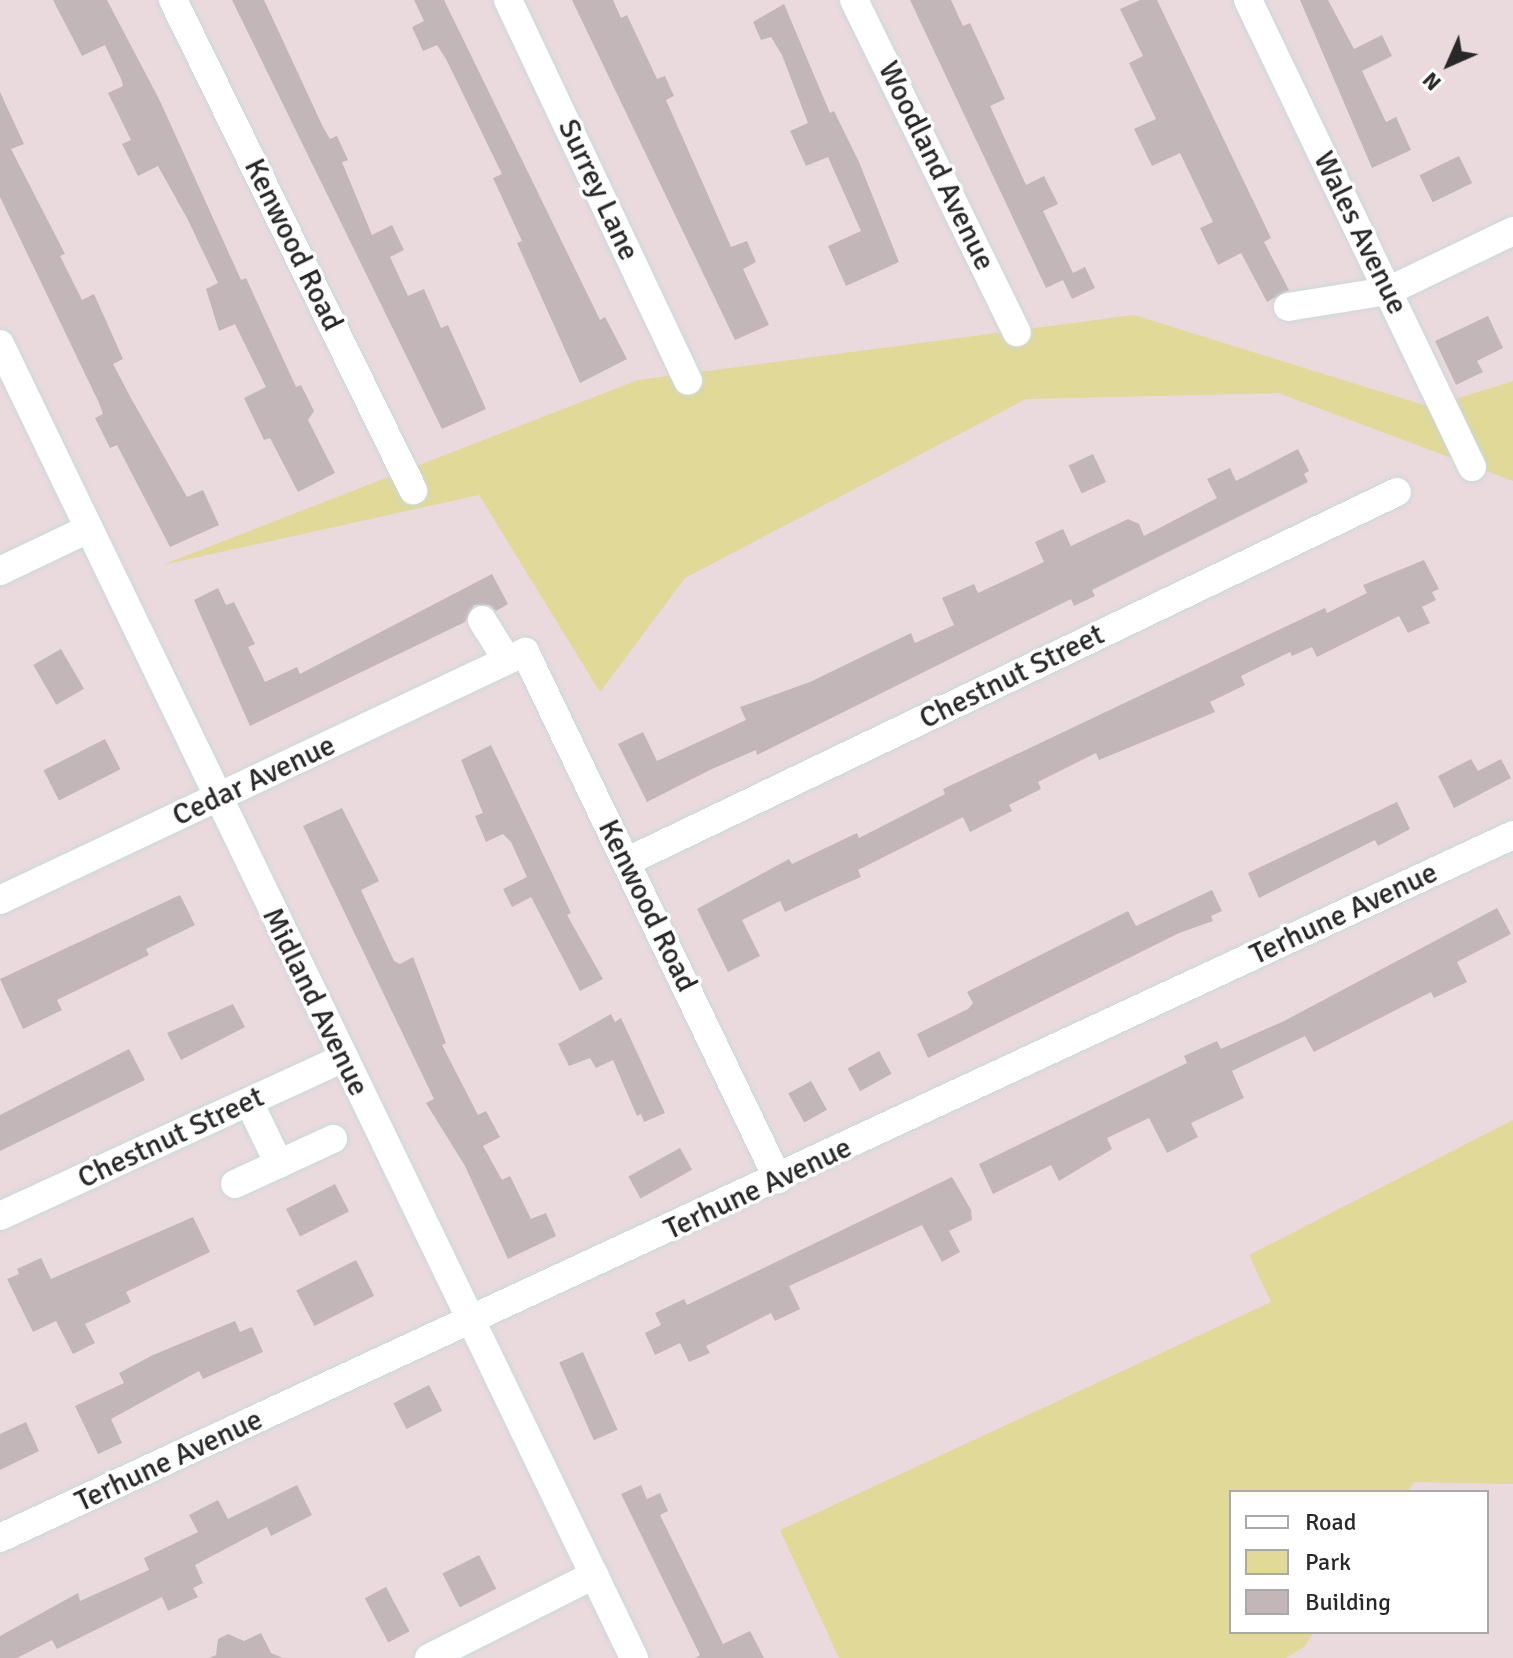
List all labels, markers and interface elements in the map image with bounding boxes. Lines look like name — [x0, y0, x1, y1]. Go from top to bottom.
north arrow — [1409, 24, 1489, 104]
street label: Woodland Avenue — [870, 56, 1002, 276]
text: N — [1417, 66, 1447, 96]
street label: Surrey Lane — [550, 114, 646, 266]
street label: Wales Avenue — [1305, 146, 1415, 320]
street label: Kenwood Road — [236, 153, 350, 337]
street label: Chestnut Street — [914, 617, 1110, 737]
street label: Cedar Avenue — [167, 728, 341, 834]
street label: Kenwood Road — [590, 814, 704, 998]
street label: Terhune Avenue — [1244, 855, 1444, 973]
street label: Midland Avenue — [254, 902, 376, 1102]
street label: Chestnut Street — [72, 1079, 270, 1197]
street label: Terhune Avenue — [658, 1130, 858, 1248]
street label: Terhune Avenue — [69, 1402, 269, 1520]
legend — [1229, 1490, 1489, 1634]
text: Road — [1305, 1507, 1356, 1537]
text: Park — [1305, 1547, 1351, 1577]
text: Building — [1305, 1587, 1391, 1617]

